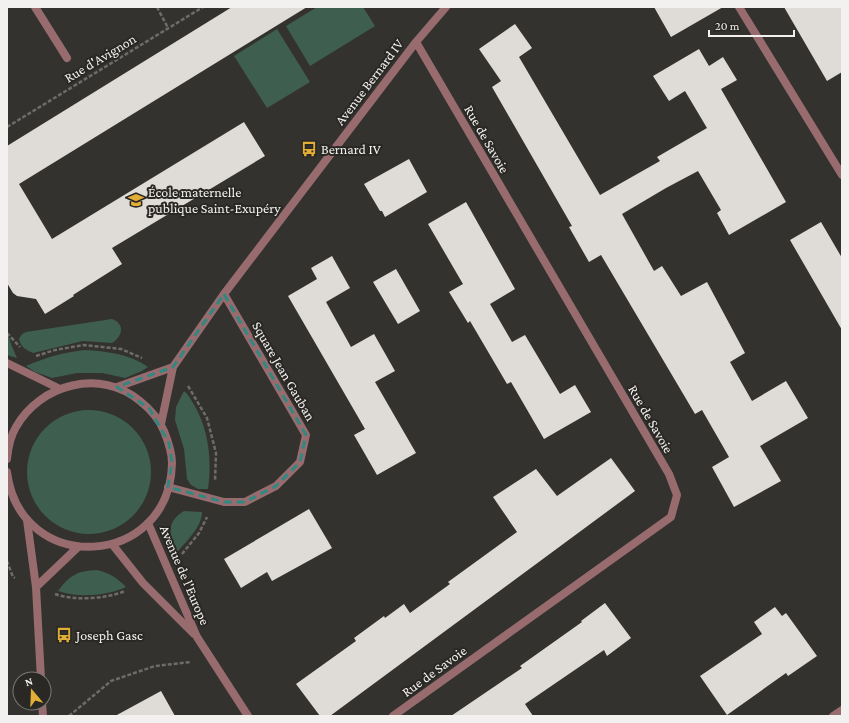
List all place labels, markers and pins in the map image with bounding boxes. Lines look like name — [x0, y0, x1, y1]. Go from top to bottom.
bus stop icon: Bernard IV — [300, 140, 318, 158]
place label: Bernard IV — [321, 141, 381, 157]
place label: École maternelle publique Saint-Exupéry — [148, 184, 281, 216]
school or university icon: École maternelle publique Saint-Exupéry — [127, 191, 145, 209]
bus stop icon: Joseph Gasc — [55, 626, 73, 644]
place label: Joseph Gasc — [74, 627, 143, 643]

